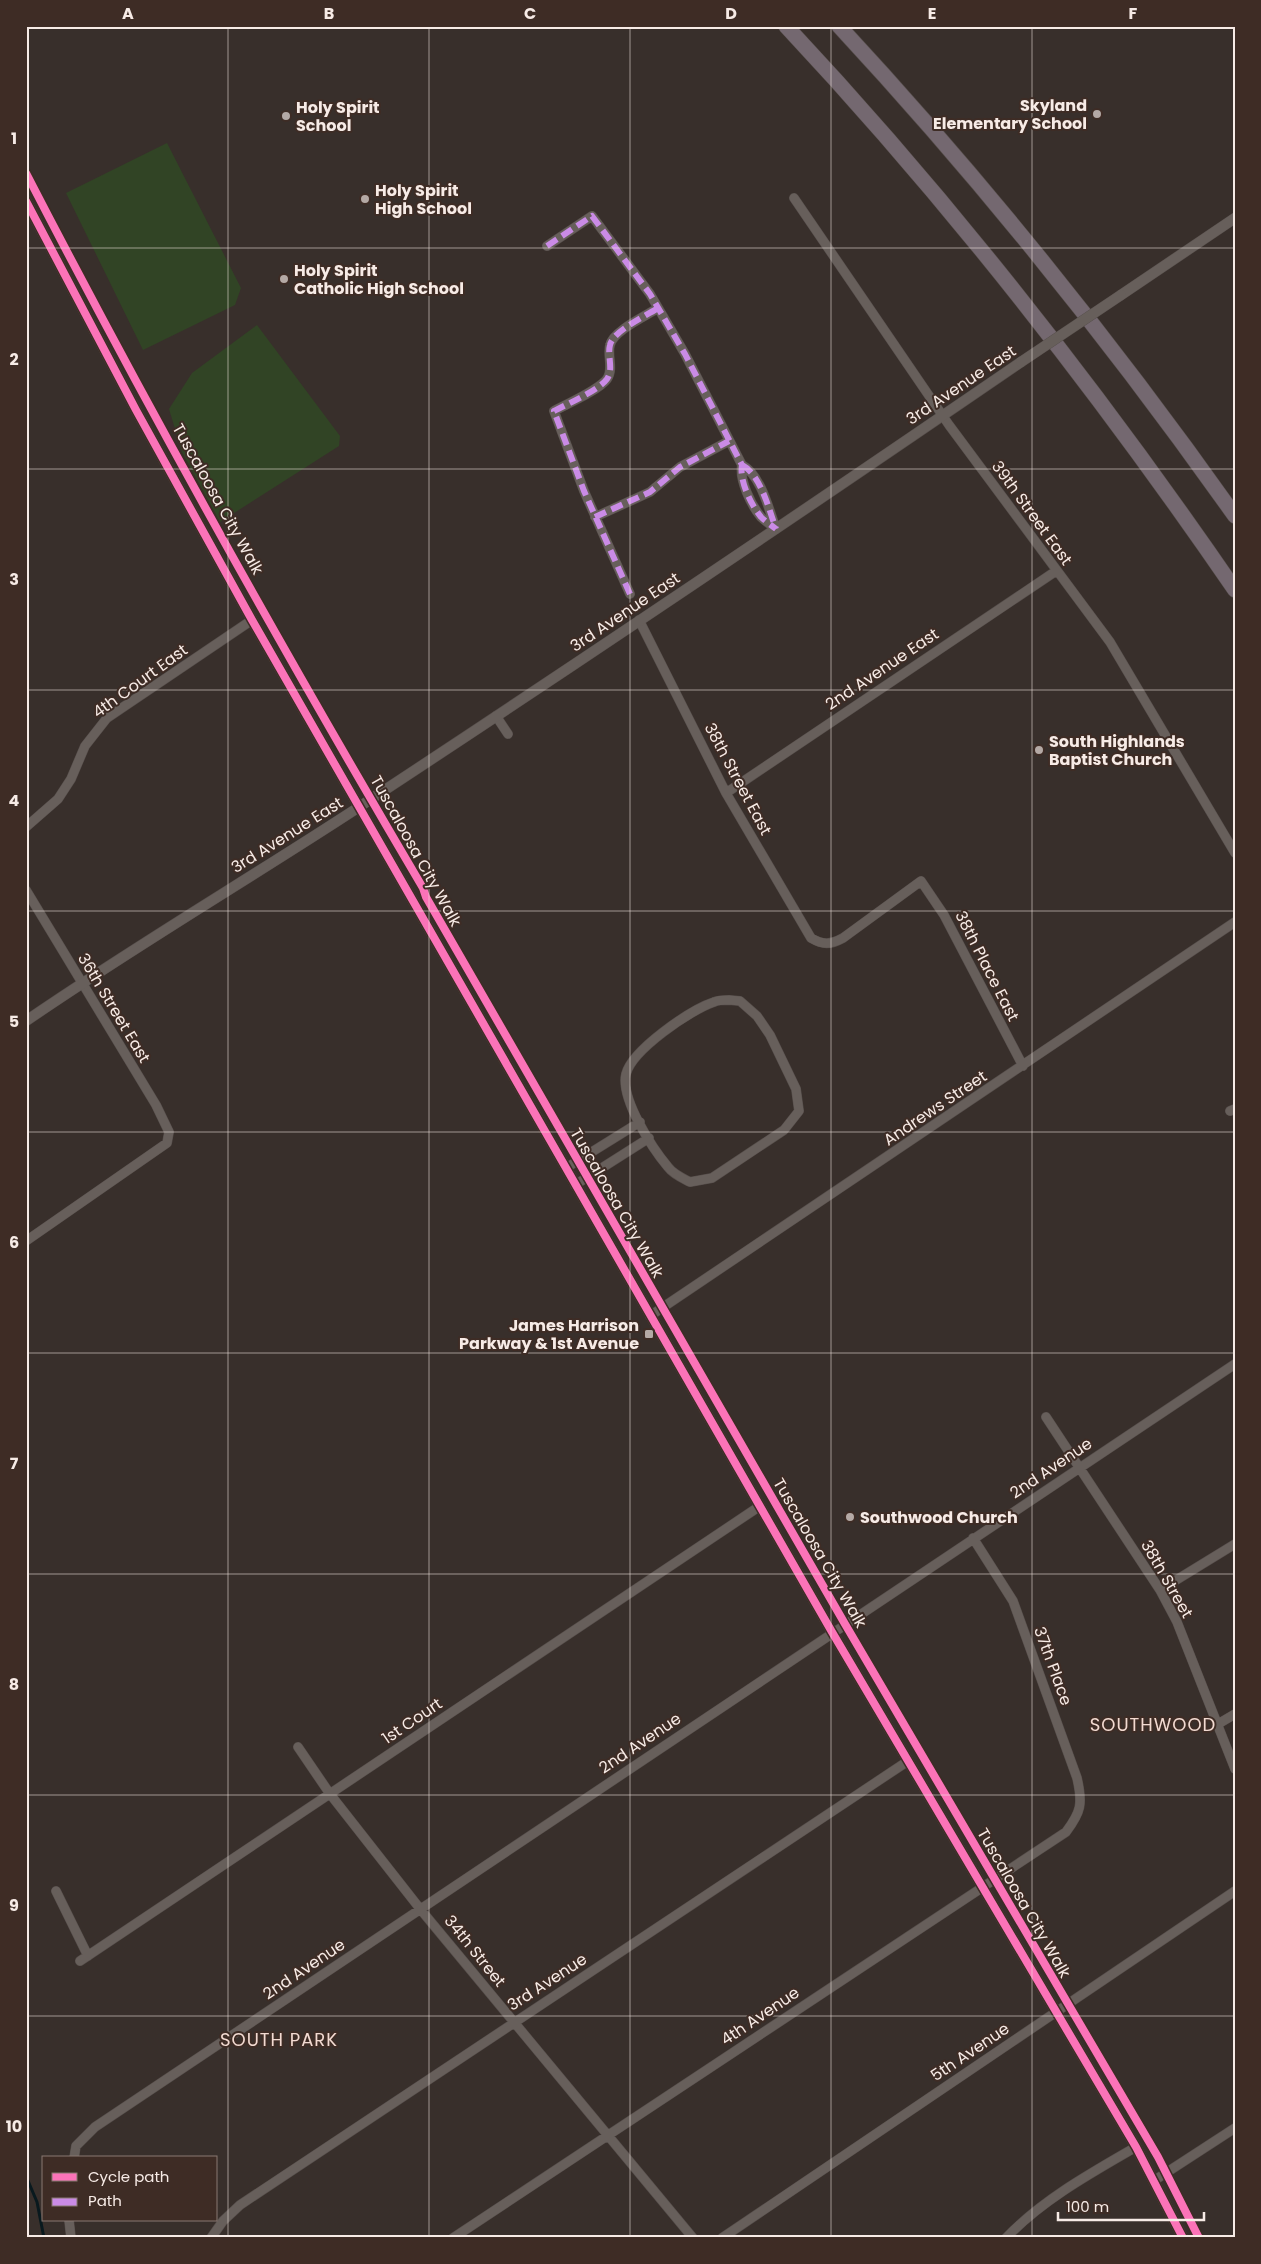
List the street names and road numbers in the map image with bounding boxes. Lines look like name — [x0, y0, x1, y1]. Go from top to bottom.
street label: 3rd Avenue East — [901, 340, 1021, 430]
street label: Tuscaloosa City Walk — [167, 419, 270, 579]
street label: 39th Street East — [986, 456, 1078, 570]
street label: 3rd Avenue East — [565, 567, 685, 657]
street label: 2nd Avenue East — [821, 622, 943, 715]
street label: 4th Court East — [88, 639, 192, 723]
street label: 38th Street East — [699, 719, 777, 839]
street label: Tuscaloosa City Walk — [365, 771, 468, 931]
street label: 3rd Avenue East — [227, 791, 348, 879]
street label: 38th Place East — [949, 907, 1025, 1025]
street label: 36th Street East — [72, 949, 156, 1067]
street label: Andrews Street — [879, 1065, 991, 1151]
street label: Tuscaloosa City Walk — [565, 1124, 670, 1283]
street label: 2nd Avenue — [1005, 1432, 1097, 1504]
street label: Tuscaloosa City Walk — [768, 1474, 873, 1633]
street label: 38th Street — [1135, 1536, 1199, 1622]
street label: 37th Place — [1028, 1623, 1078, 1709]
street label: 1st Court — [377, 1692, 447, 1750]
street label: 2nd Avenue — [594, 1707, 686, 1779]
street label: Tuscaloosa City Walk — [972, 1824, 1077, 1983]
street label: 34th Street — [439, 1910, 511, 1992]
street label: 2nd Avenue — [258, 1933, 350, 2005]
street label: 3rd Avenue — [503, 1948, 591, 2016]
street label: 4th Avenue — [716, 1981, 804, 2051]
street label: 5th Avenue — [926, 2017, 1014, 2087]

